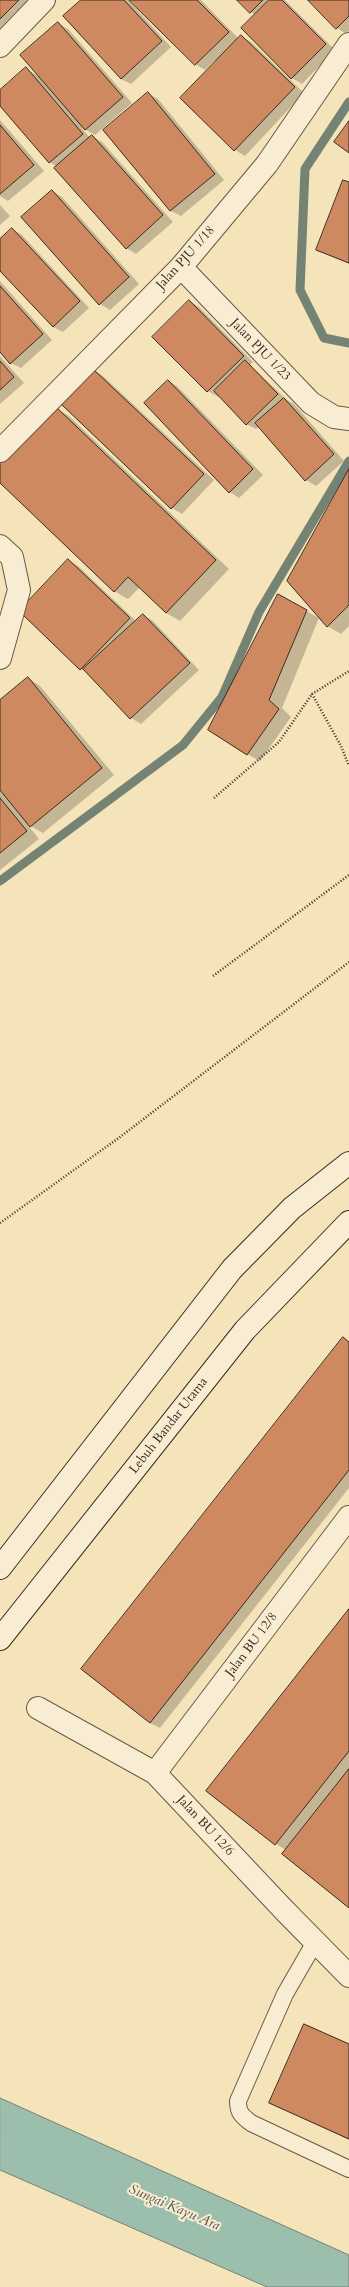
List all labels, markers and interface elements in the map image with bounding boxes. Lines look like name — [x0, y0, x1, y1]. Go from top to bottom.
street label: Jalan PJU 1/18 — [153, 223, 219, 293]
street label: Jalan PJU 1/23 — [227, 316, 293, 384]
street label: Lebuh Bandar Utama — [127, 1375, 211, 1477]
street label: Jalan BU 12/8 — [223, 1610, 281, 1680]
street label: Jalan BU 12/6 — [173, 1793, 237, 1859]
water label: Sungai Kayu Ara — [126, 2181, 222, 2235]

